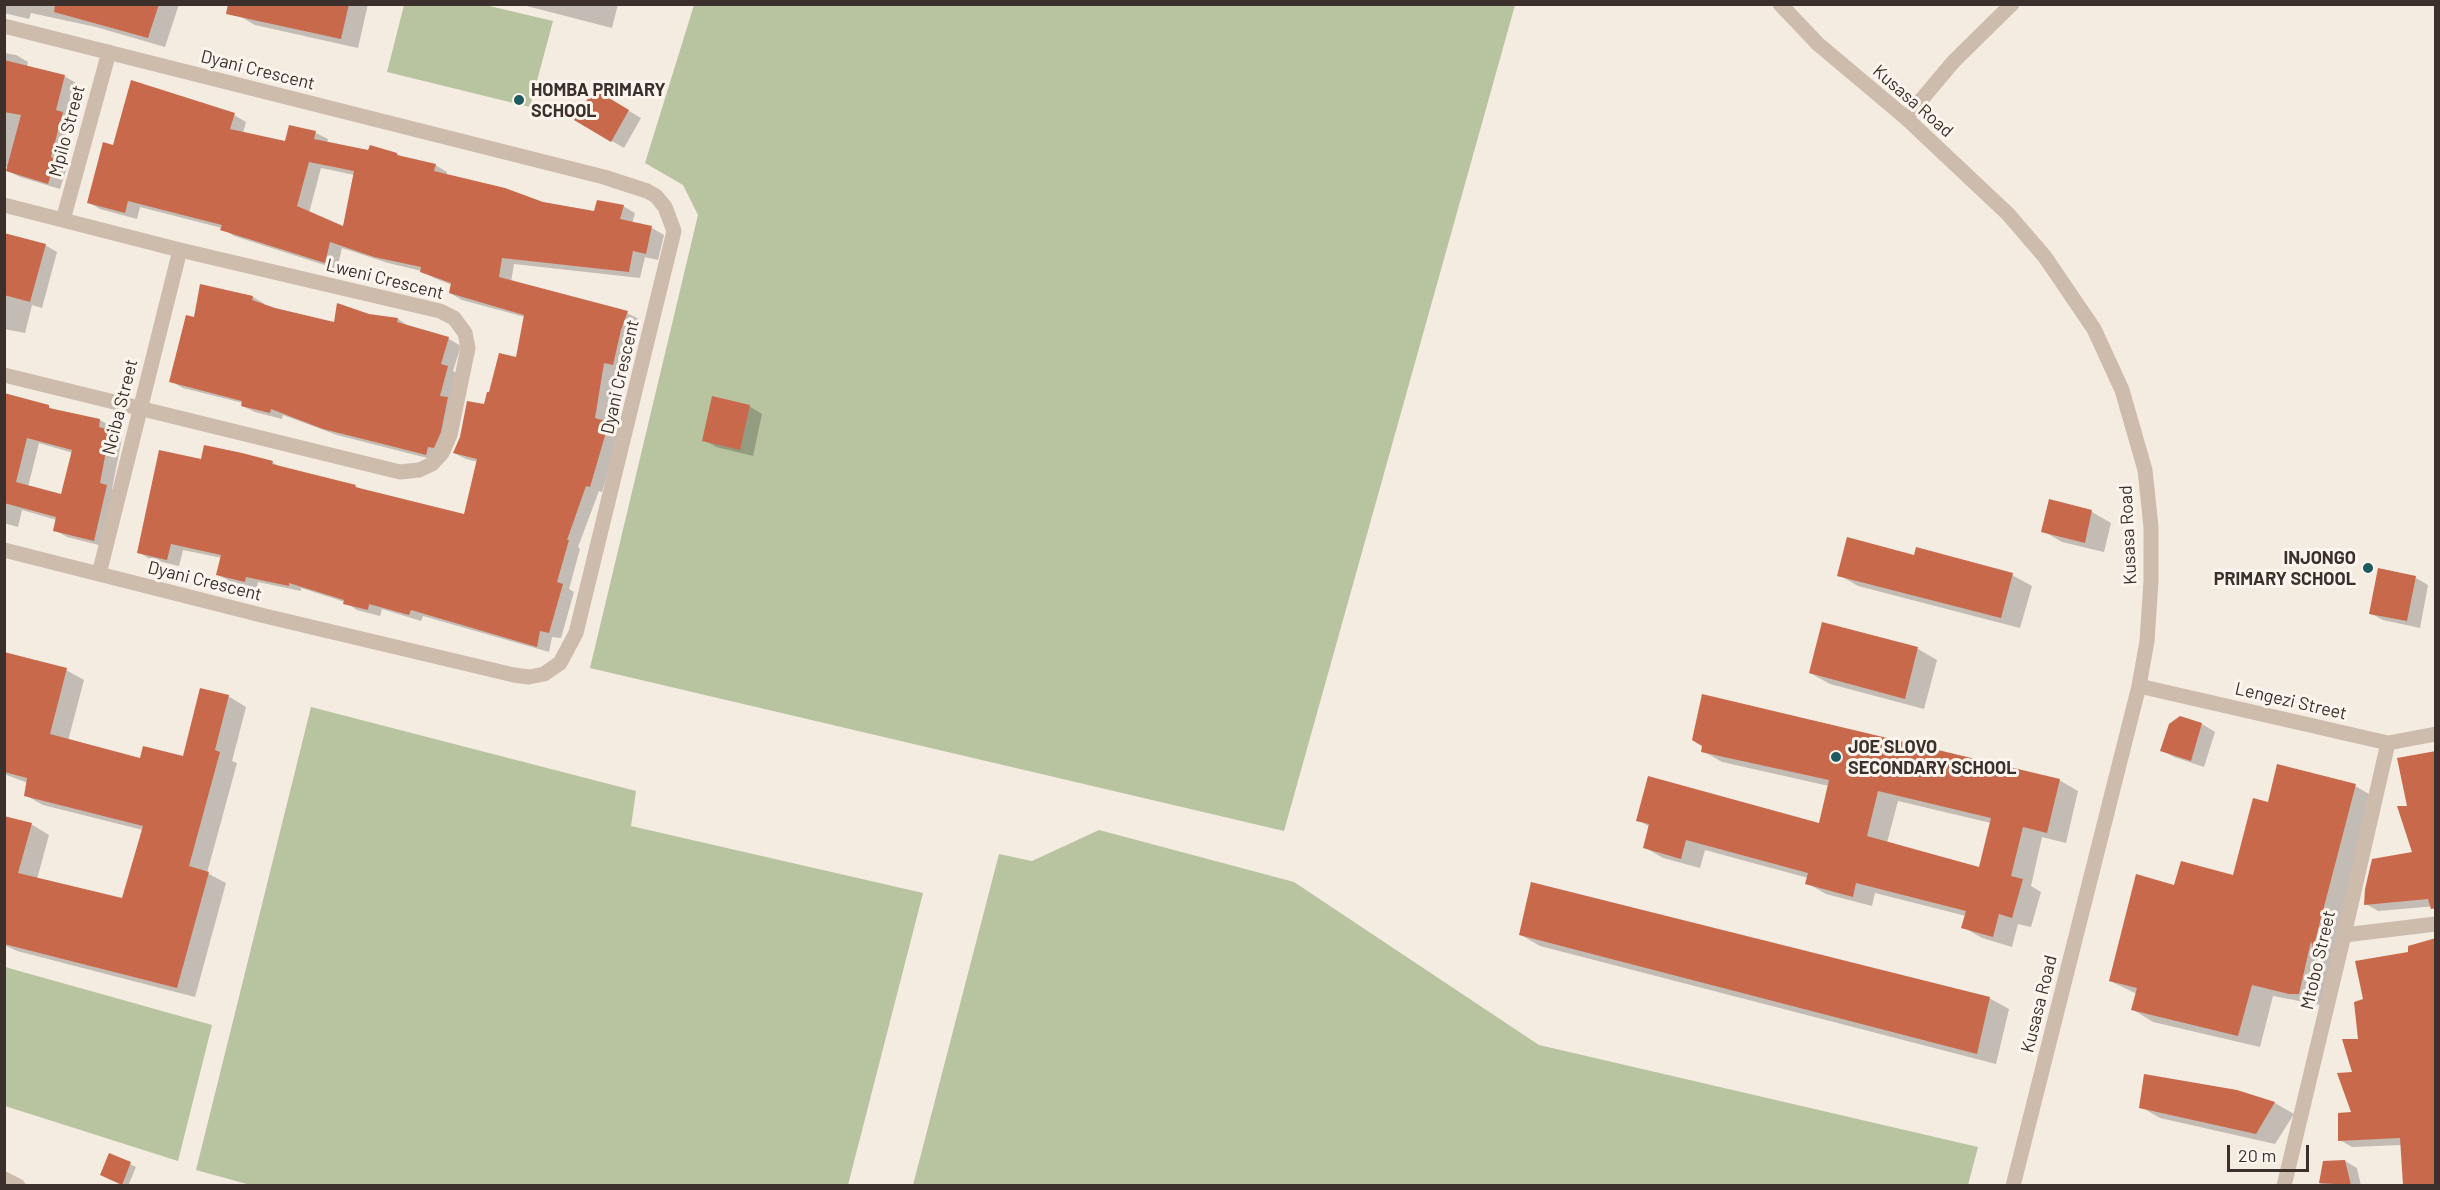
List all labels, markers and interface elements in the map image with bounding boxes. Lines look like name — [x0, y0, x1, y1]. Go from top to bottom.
street label: Dyani Crescent — [199, 45, 317, 95]
street label: Kusasa Road — [1868, 60, 1958, 142]
place label: HOMBA PRIMARY SCHOOL — [531, 79, 666, 122]
street label: Mpilo Street — [44, 83, 90, 179]
marker: HOMBA PRIMARY SCHOOL — [512, 93, 526, 107]
street label: Lweni Crescent — [324, 254, 446, 304]
street label: Dyani Crescent — [596, 318, 644, 436]
street label: Nciba Street — [98, 357, 142, 457]
street label: Kusasa Road — [2115, 485, 2141, 585]
place label: INJONGO PRIMARY SCHOOL — [2214, 547, 2356, 590]
street label: Dyani Crescent — [146, 556, 264, 606]
marker: INJONGO PRIMARY SCHOOL — [2361, 561, 2375, 575]
street label: Lengezi Street — [2233, 678, 2349, 724]
place label: JOE SLOVO SECONDARY SCHOOL — [1848, 736, 2017, 778]
marker: JOE SLOVO SECONDARY SCHOOL — [1829, 750, 1843, 764]
street label: Mtobo Street — [2296, 908, 2340, 1012]
street label: Kusasa Road — [2016, 953, 2062, 1055]
scale bar — [2230, 1133, 2312, 1171]
text: 20 m — [2238, 1144, 2276, 1166]

